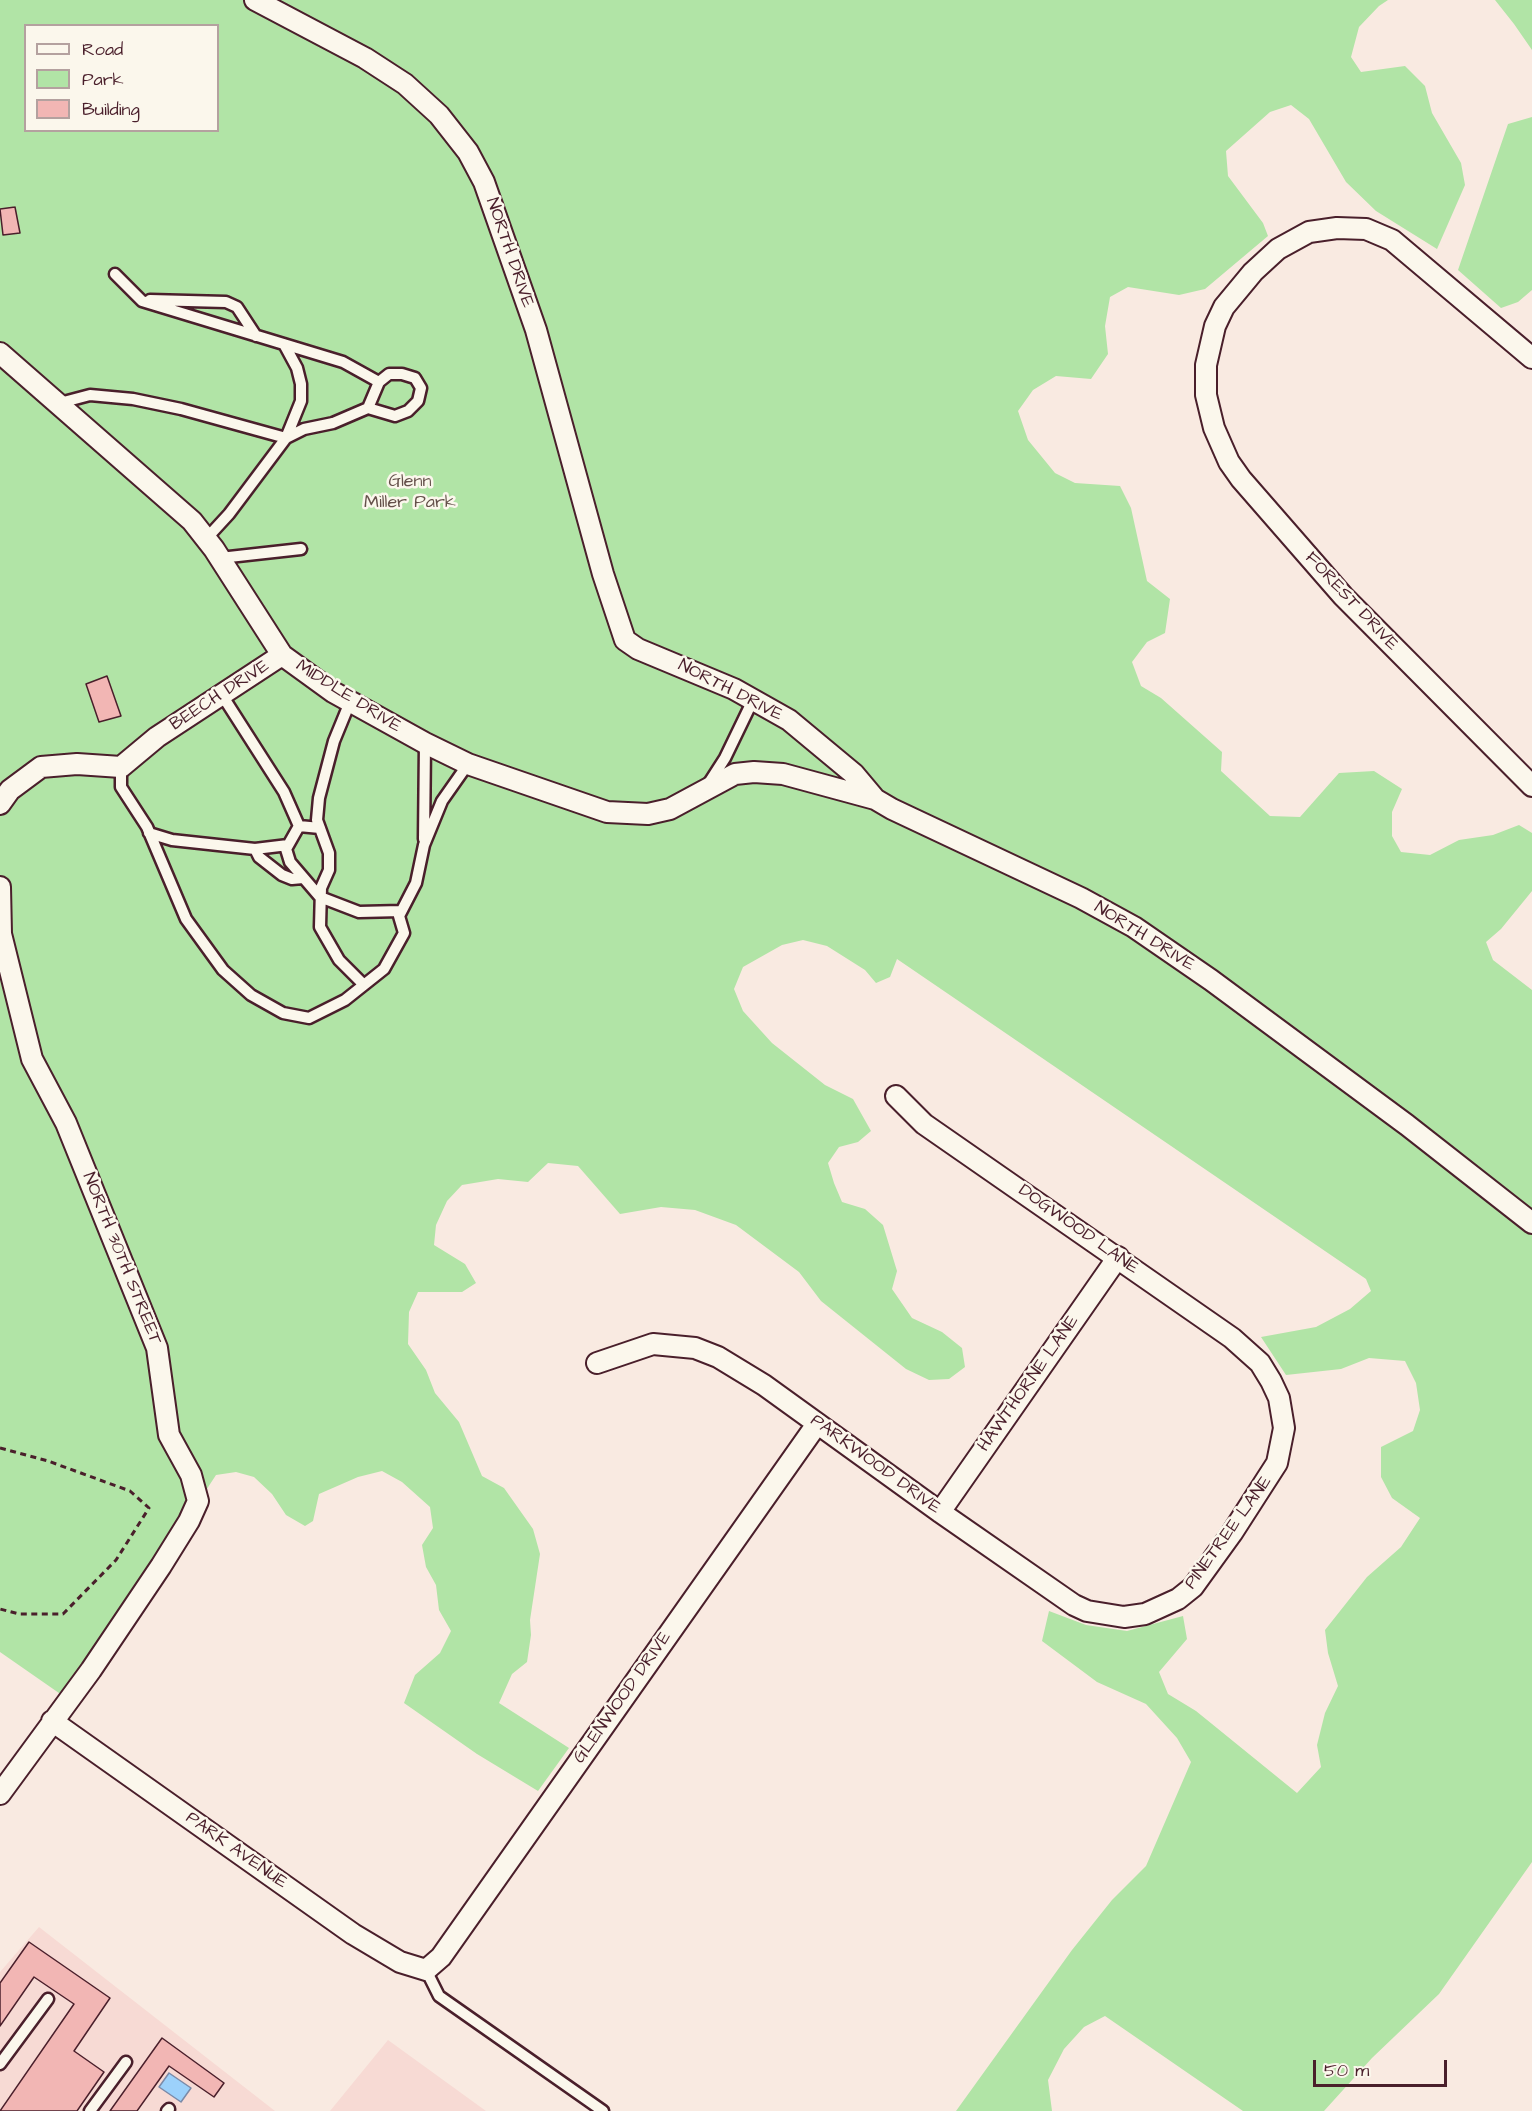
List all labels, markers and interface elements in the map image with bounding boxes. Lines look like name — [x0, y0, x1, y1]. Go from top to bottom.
legend — [24, 24, 219, 132]
text: Road — [82, 37, 123, 62]
text: Park — [82, 67, 124, 92]
text: Building — [82, 97, 140, 122]
street label: NORTH DRIVE — [480, 195, 538, 311]
park label: Glenn Miller Park — [364, 471, 456, 514]
street label: FOREST DRIVE — [1300, 548, 1402, 656]
street label: NORTH DRIVE — [674, 655, 786, 727]
street label: BEECH DRIVE — [166, 656, 274, 736]
street label: MIDDLE DRIVE — [291, 656, 405, 738]
street label: NORTH DRIVE — [1090, 897, 1198, 977]
street label: NORTH 30TH STREET — [77, 1170, 165, 1348]
street label: DOGWOOD LANE — [1014, 1180, 1142, 1280]
street label: HAWTHORNE LANE — [974, 1312, 1084, 1456]
street label: PARKWOOD DRIVE — [806, 1410, 944, 1520]
street label: PINETREE LANE — [1181, 1472, 1277, 1594]
street label: GLENWOOD DRIVE — [569, 1628, 677, 1768]
street label: PARK AVENUE — [181, 1808, 291, 1894]
scale bar — [1316, 2048, 1450, 2086]
text: 50 m — [1324, 2058, 1369, 2083]

